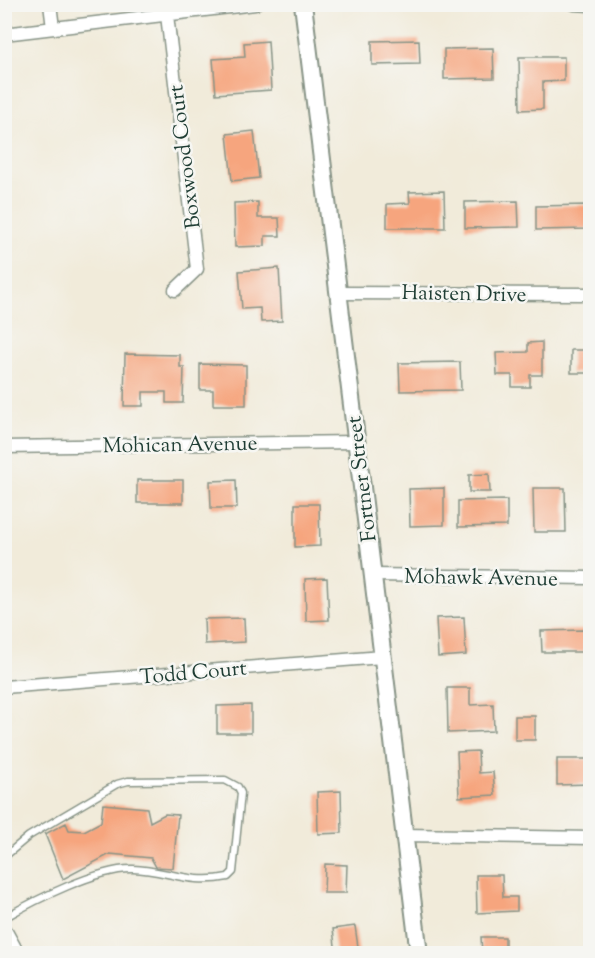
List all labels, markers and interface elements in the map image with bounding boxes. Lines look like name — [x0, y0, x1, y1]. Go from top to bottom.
street label: Boxwood Court — [162, 83, 210, 231]
street label: Haisten Drive — [401, 279, 527, 311]
street label: Fortner Street — [340, 414, 386, 543]
street label: Mohican Avenue — [102, 430, 258, 462]
street label: Mohawk Avenue — [404, 563, 558, 595]
street label: Todd Court — [138, 654, 248, 694]

